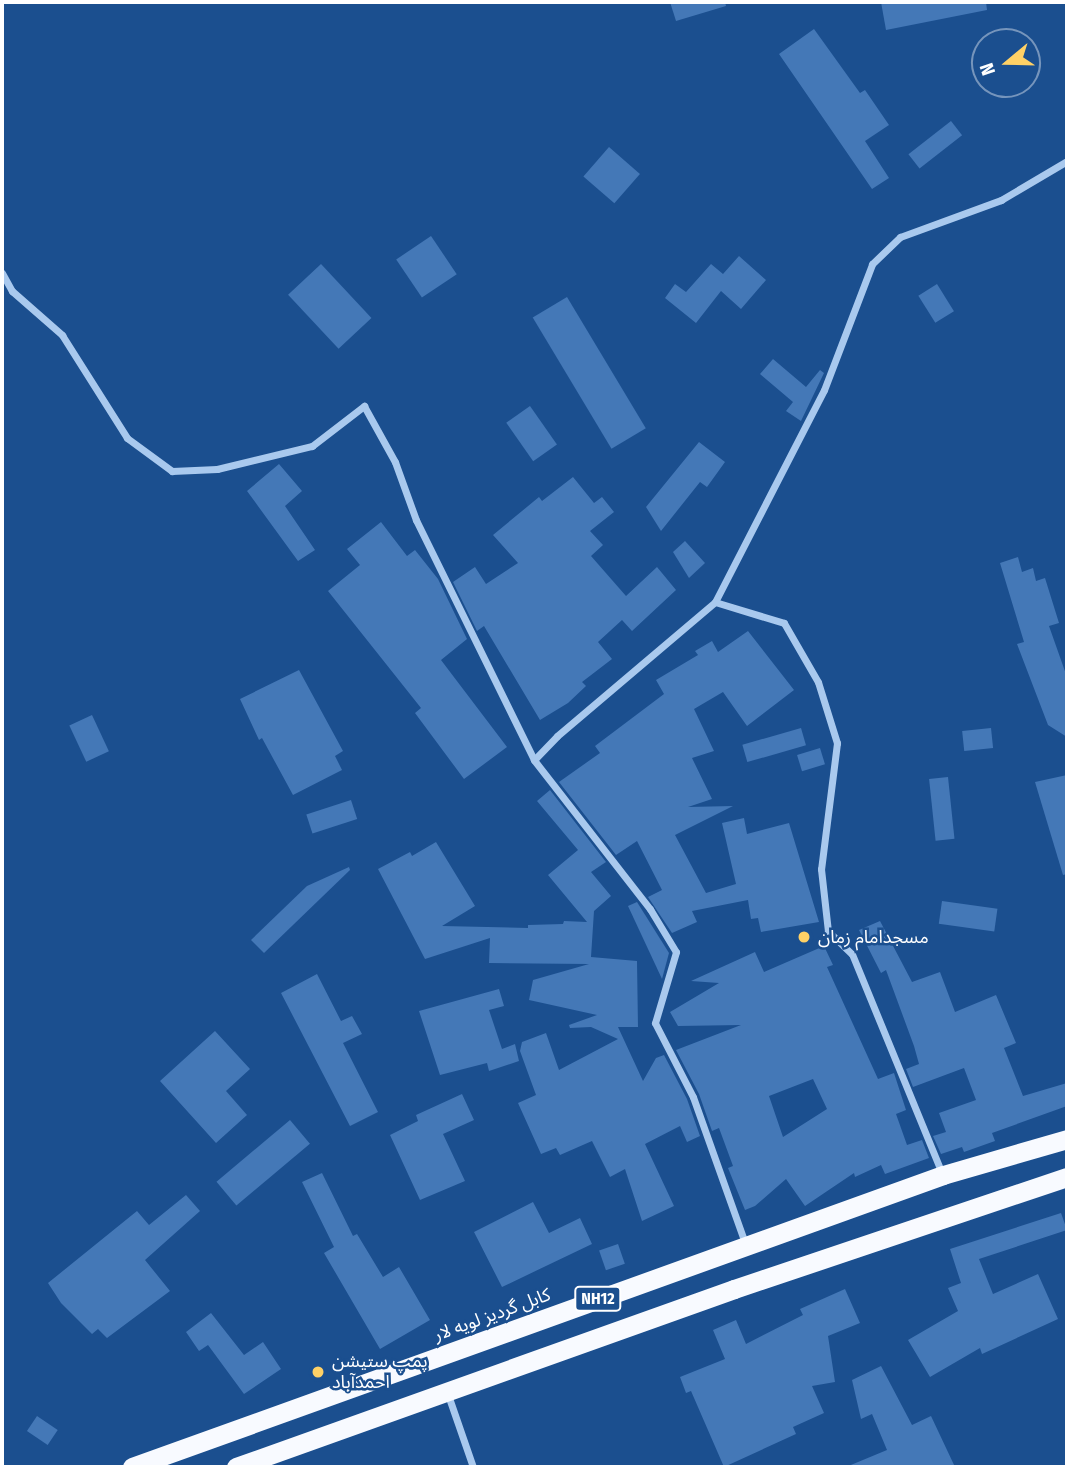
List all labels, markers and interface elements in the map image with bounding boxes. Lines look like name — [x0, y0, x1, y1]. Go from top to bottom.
north arrow — [971, 28, 1041, 98]
text: N — [975, 60, 1000, 78]
place label: مسجدامام زمان — [818, 926, 929, 948]
marker: مسجدامام زمان — [796, 929, 812, 945]
street label: کابل گردیز لویه لار — [431, 1284, 553, 1346]
road number: NH12 — [574, 1287, 622, 1312]
place label: پمپ ستیشن احمدآباد — [332, 1351, 428, 1394]
marker: پمپ ستیشن احمدآباد — [310, 1364, 326, 1380]

